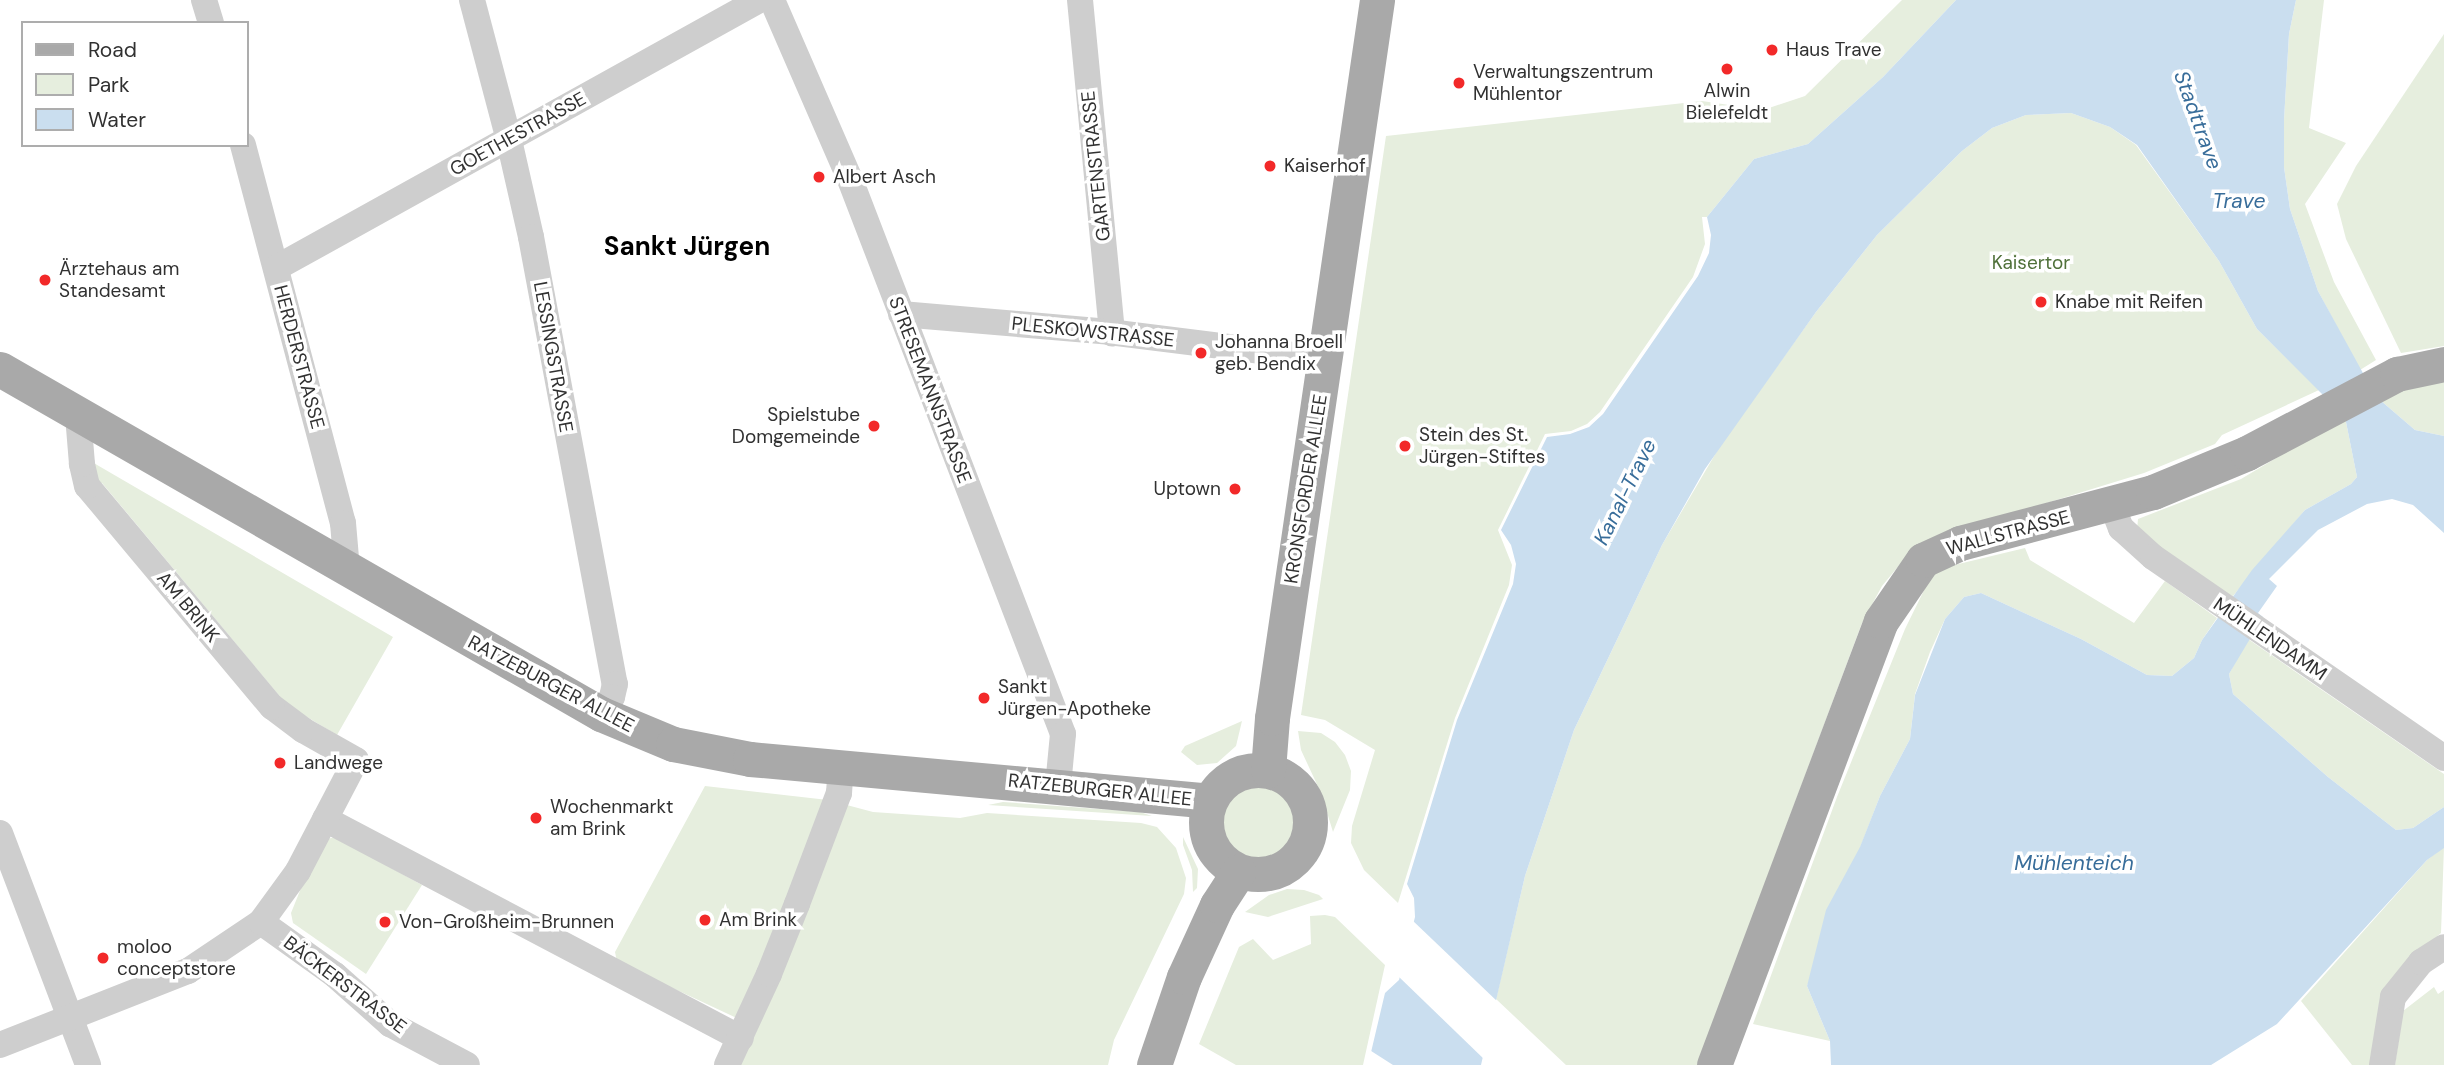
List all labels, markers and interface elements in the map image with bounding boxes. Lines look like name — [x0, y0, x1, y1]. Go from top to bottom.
legend — [21, 21, 248, 147]
text: Road — [88, 36, 137, 64]
place label: Haus Trave — [1786, 39, 1882, 61]
marker: Haus Trave — [1764, 42, 1780, 58]
place label: Verwaltungszentrum Mühlentor — [1473, 61, 1653, 105]
marker: Alwin Bielefeldt — [1719, 61, 1735, 77]
water label: Stadttrave — [2169, 67, 2227, 173]
text: Park — [88, 71, 129, 99]
marker: Verwaltungszentrum Mühlentor — [1451, 75, 1467, 91]
place label: Alwin Bielefeldt — [1686, 80, 1768, 124]
street label: GOETHESTRASSE — [446, 87, 590, 181]
street label: GARTENSTRASSE — [1077, 90, 1115, 242]
text: Water — [88, 106, 146, 134]
place label: Kaiserhof — [1284, 155, 1366, 177]
marker: Kaiserhof — [1262, 158, 1278, 174]
place label: Albert Asch — [833, 166, 936, 188]
marker: Albert Asch — [811, 169, 827, 185]
water label: Trave — [2213, 188, 2265, 214]
district label: Sankt Jürgen — [604, 231, 770, 263]
park label: Kaisertor — [1992, 252, 2070, 274]
place label: Ärztehaus am Standesamt — [59, 258, 179, 302]
marker: Ärztehaus am Standesamt — [37, 272, 53, 288]
street label: LESSINGSTRASSE — [529, 280, 577, 434]
street label: HERDERSTRASSE — [269, 283, 329, 431]
place label: Knabe mit Reifen — [2055, 291, 2203, 313]
street label: STRESEMANNSTRASSE — [884, 293, 976, 487]
marker: Knabe mit Reifen — [2033, 294, 2049, 310]
street label: PLESKOWSTRASSE — [1011, 312, 1175, 352]
place label: Johanna Broell geb. Bendix — [1215, 331, 1343, 375]
marker: Johanna Broell geb. Bendix — [1193, 345, 1209, 361]
street label: KRONSFORDER ALLEE — [1280, 393, 1332, 585]
place label: Spielstube Domgemeinde — [732, 404, 860, 448]
marker: Spielstube Domgemeinde — [866, 418, 882, 434]
place label: Stein des St. Jürgen-Stiftes — [1419, 424, 1545, 468]
water label: Kanal-Trave — [1589, 435, 1661, 549]
marker: Stein des St. Jürgen-Stiftes — [1397, 438, 1413, 454]
place label: Uptown — [1154, 478, 1221, 500]
marker: Uptown — [1227, 481, 1243, 497]
street label: WALLSTRASSE — [1944, 506, 2072, 560]
street label: AM BRINK — [152, 567, 224, 647]
street label: MÜHLENDAMM — [2209, 593, 2331, 685]
street label: RATZEBURGER ALLEE — [464, 631, 638, 737]
place label: Sankt Jürgen-Apotheke — [998, 676, 1151, 720]
marker: Sankt Jürgen-Apotheke — [976, 690, 992, 706]
place label: Landwege — [294, 752, 383, 774]
marker: Landwege — [272, 755, 288, 771]
street label: RATZEBURGER ALLEE — [1007, 769, 1193, 811]
place label: Wochenmarkt am Brink — [550, 796, 673, 840]
marker: Wochenmarkt am Brink — [528, 810, 544, 826]
water label: Mühlenteich — [2014, 850, 2134, 876]
place label: Am Brink — [719, 909, 797, 931]
place label: Von-Großheim-Brunnen — [399, 911, 614, 933]
marker: Am Brink — [697, 912, 713, 928]
marker: Von-Großheim-Brunnen — [377, 914, 393, 930]
street label: BÄCKERSTRASSE — [279, 931, 411, 1039]
place label: moloo conceptstore — [117, 936, 236, 980]
marker: moloo conceptstore — [95, 950, 111, 966]

